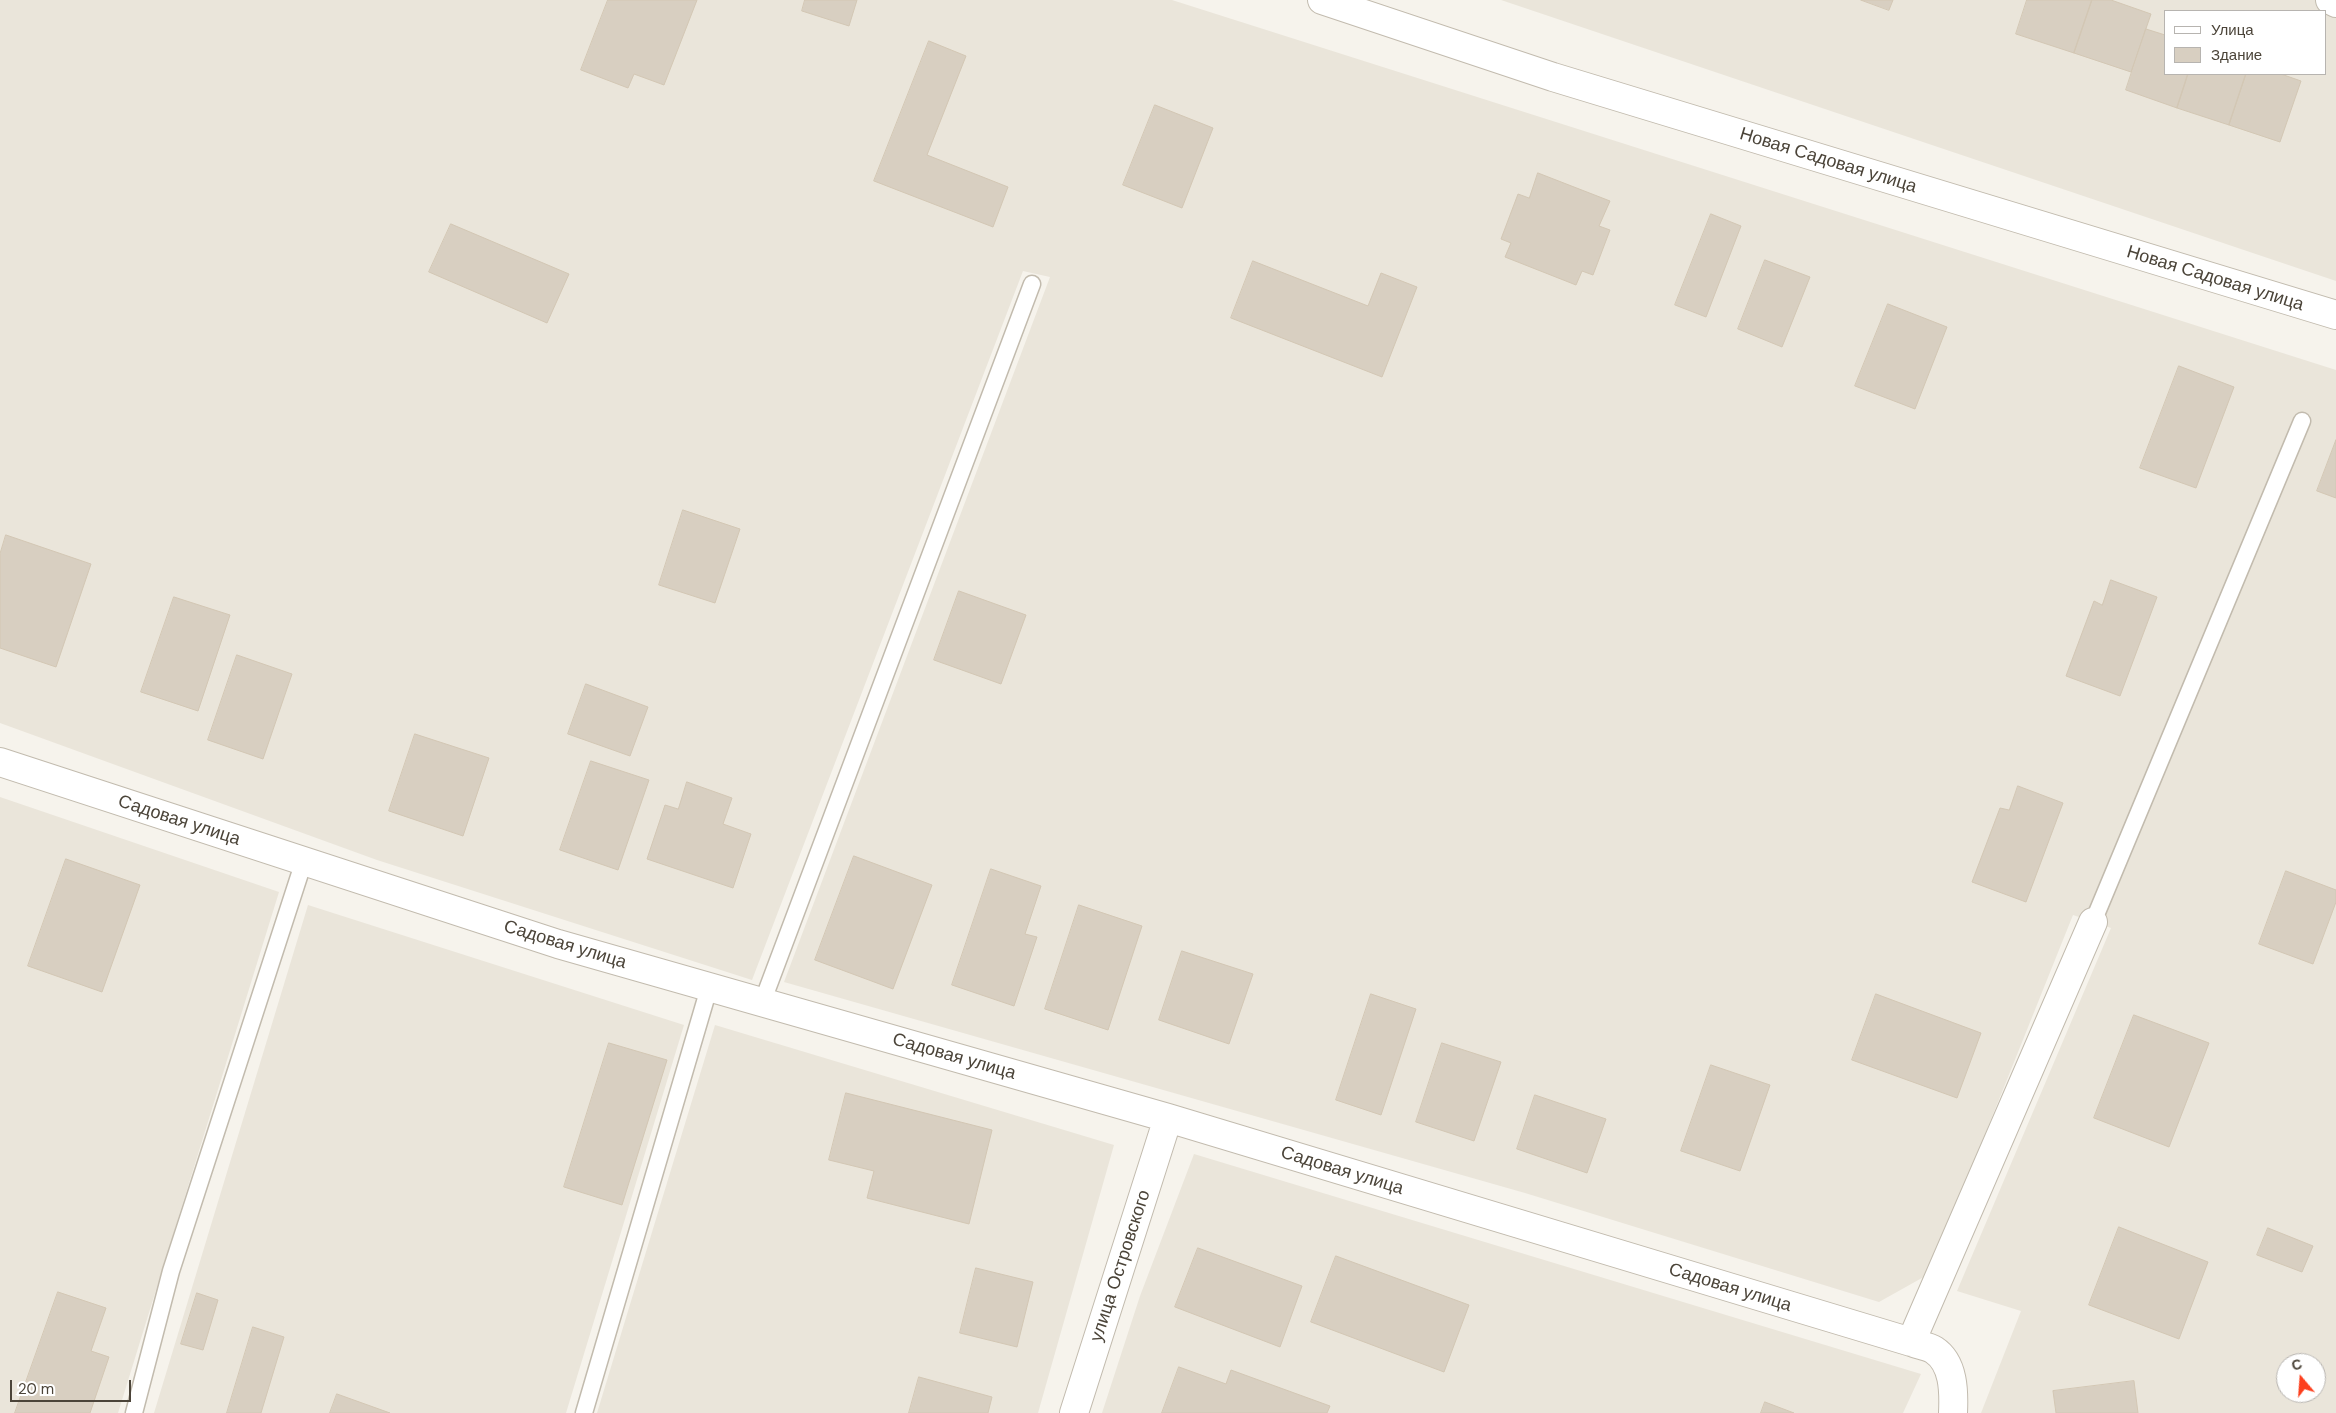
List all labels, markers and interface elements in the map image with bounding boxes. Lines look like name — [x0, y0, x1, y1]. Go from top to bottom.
legend — [2164, 10, 2326, 75]
text: Улица — [2211, 20, 2254, 40]
text: Здание — [2211, 45, 2262, 65]
street label: Новая Садовая улица — [1737, 124, 1919, 198]
street label: Новая Садовая улица — [2124, 242, 2306, 316]
street label: Садовая улица — [115, 791, 243, 851]
street label: Садовая улица — [501, 916, 629, 974]
street label: Садовая улица — [890, 1029, 1018, 1085]
street label: Садовая улица — [1278, 1142, 1406, 1200]
street label: улица Островского — [1086, 1187, 1156, 1345]
street label: Садовая улица — [1666, 1259, 1794, 1317]
north arrow — [2276, 1353, 2326, 1403]
text: С — [2289, 1355, 2304, 1375]
scale bar — [12, 1370, 134, 1402]
text: 20 m — [18, 1379, 54, 1399]

